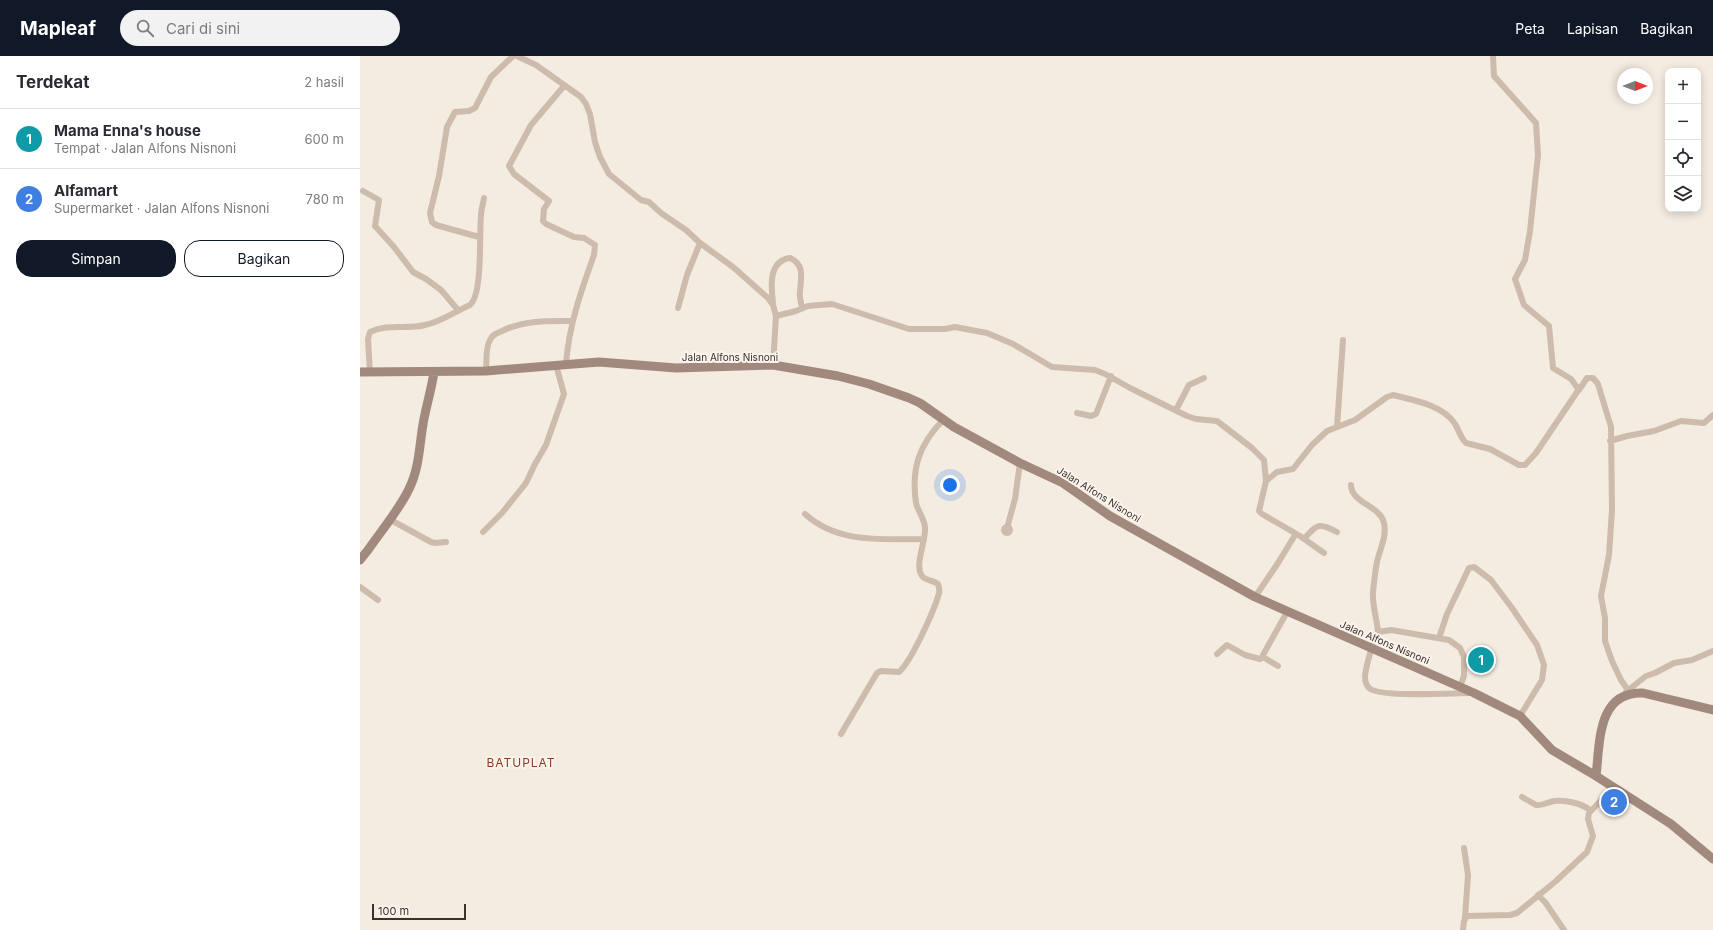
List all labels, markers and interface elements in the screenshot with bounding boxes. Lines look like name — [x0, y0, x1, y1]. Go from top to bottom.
search box — [120, 10, 400, 46]
text: Mapleaf — [20, 17, 96, 40]
icon: search — [134, 17, 156, 39]
text: Cari di sini — [166, 19, 240, 38]
text: Peta — [1515, 20, 1545, 37]
text: Lapisan — [1567, 20, 1618, 37]
text: Bagikan — [1640, 20, 1693, 37]
north arrow — [1617, 68, 1653, 104]
map controls — [1665, 68, 1701, 212]
button: + — [1665, 68, 1701, 104]
text: Terdekat — [16, 72, 89, 92]
text: 2 hasil — [304, 74, 344, 90]
button: − — [1665, 104, 1701, 140]
text: Mama Enna's house — [54, 121, 201, 140]
text: 1 — [26, 131, 32, 147]
text: 600 m — [304, 131, 344, 147]
text: Tempat · Jalan Alfons Nisnoni — [54, 140, 236, 156]
button: locate — [1665, 140, 1701, 176]
button: layers — [1665, 176, 1701, 212]
text: Alfamart — [54, 181, 118, 200]
text: 2 — [25, 191, 33, 207]
text: 780 m — [306, 191, 344, 207]
text: Supermarket · Jalan Alfons Nisnoni — [54, 200, 269, 216]
button: Simpan — [16, 240, 176, 277]
button: Bagikan — [184, 240, 344, 277]
street label: Jalan Alfons Nisnoni — [682, 351, 778, 363]
street label: Jalan Alfons Nisnoni — [1055, 463, 1143, 525]
your location — [940, 475, 960, 495]
street label: Jalan Alfons Nisnoni — [1338, 618, 1432, 666]
pin: 1 — [1468, 645, 1494, 675]
district label: BATUPLAT — [486, 755, 556, 770]
pin: 2 — [1601, 787, 1627, 817]
scale bar — [372, 902, 466, 921]
text: 100 m — [378, 904, 409, 918]

